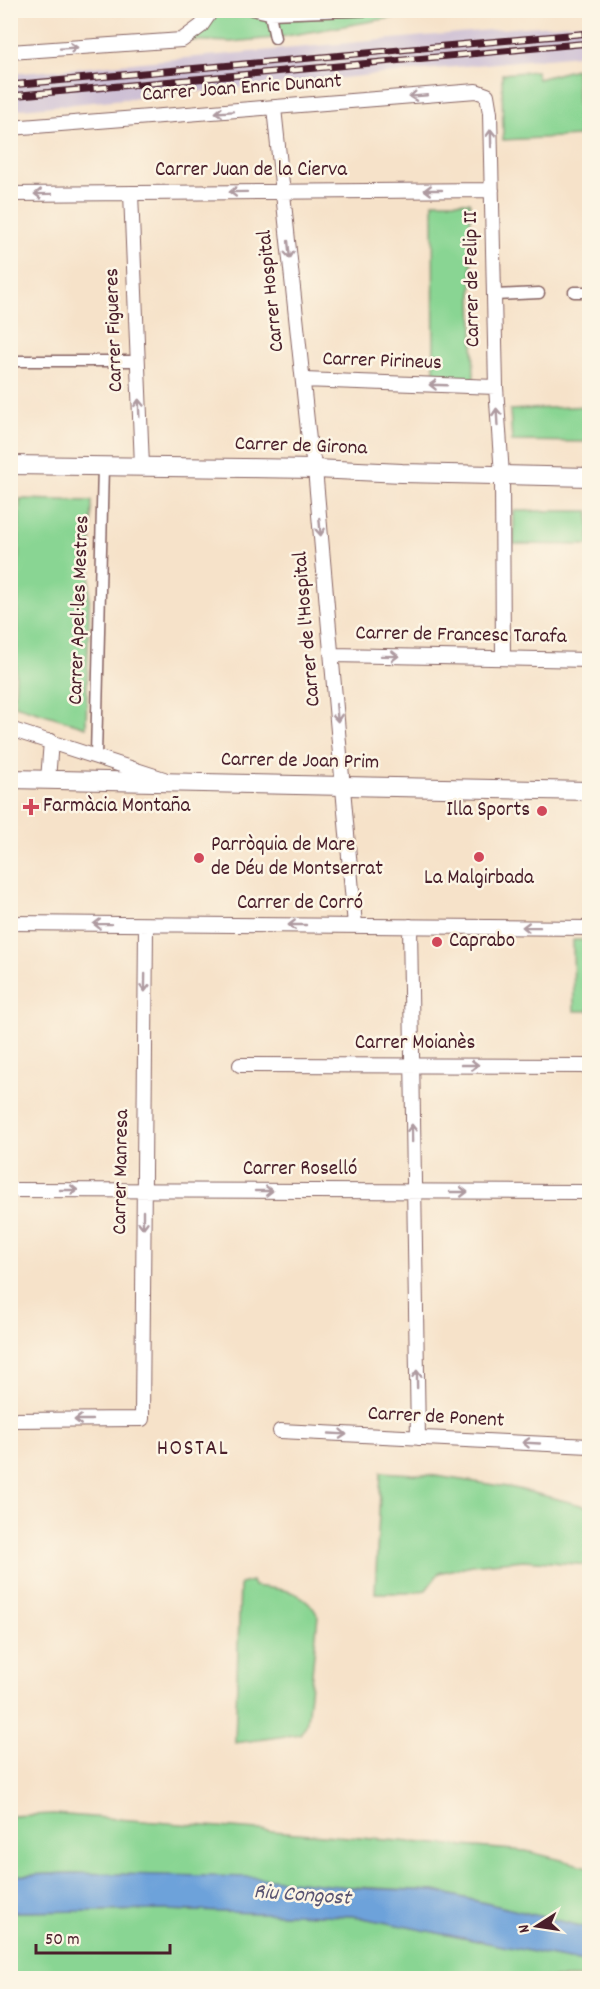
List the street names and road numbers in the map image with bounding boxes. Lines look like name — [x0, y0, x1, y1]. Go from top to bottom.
street label: Carrer Joan Enric Dunant — [141, 67, 343, 111]
street label: Carrer Juan de la Cierva — [155, 156, 348, 186]
street label: Carrer de Felip II — [457, 210, 489, 348]
street label: Carrer Hospital — [251, 228, 293, 354]
street label: Carrer Figueres — [98, 267, 132, 393]
street label: Carrer Pirineus — [322, 345, 442, 379]
street label: Carrer de Girona — [234, 430, 369, 464]
street label: Carrer Apel·les Mestres — [62, 515, 98, 705]
street label: Carrer de l'Hospital — [286, 550, 330, 708]
street label: Carrer de Francesc Tarafa — [355, 619, 568, 653]
street label: Carrer de Joan Prim — [221, 746, 379, 778]
street label: Carrer de Corró — [237, 889, 363, 919]
street label: Carrer Moianès — [355, 1029, 475, 1059]
street label: Carrer Manresa — [106, 1108, 138, 1235]
street label: Carrer Roselló — [243, 1155, 357, 1185]
street label: Carrer de Ponent — [367, 1399, 505, 1437]

